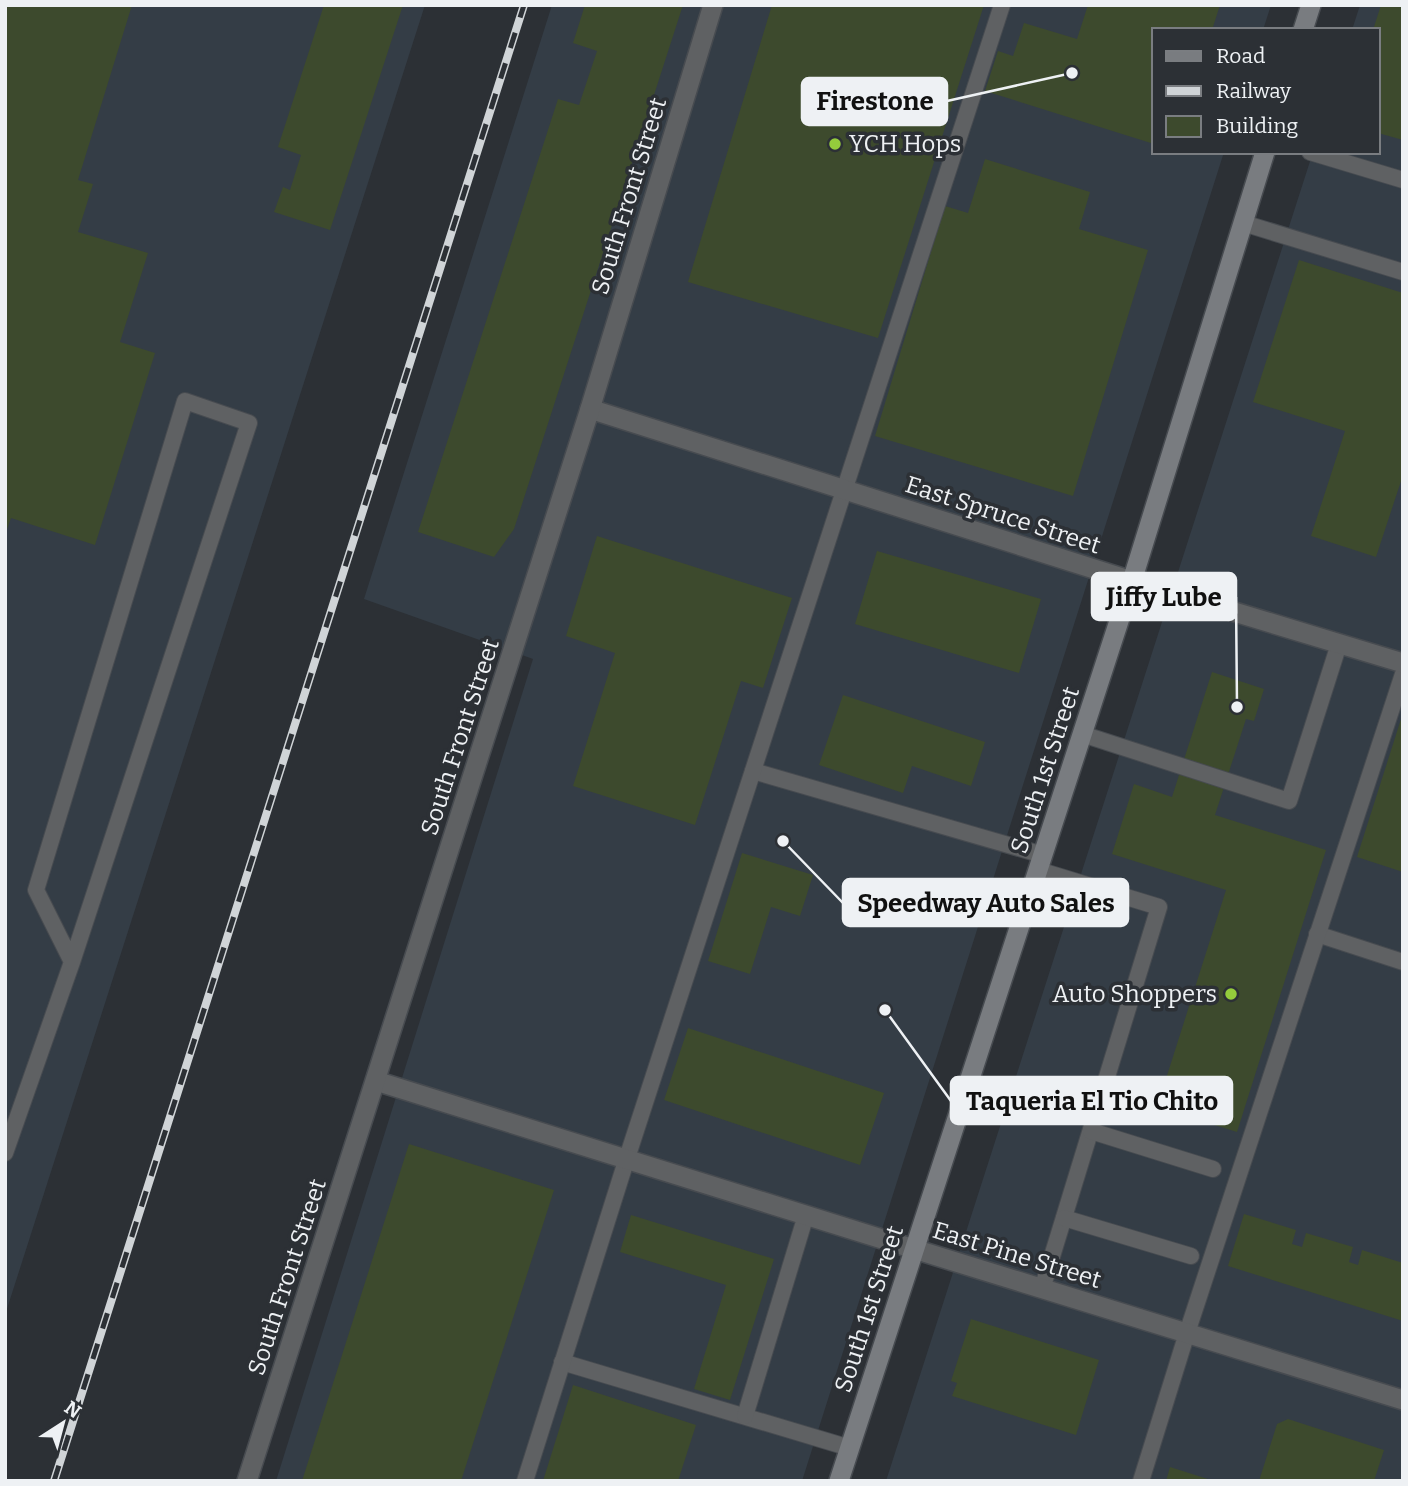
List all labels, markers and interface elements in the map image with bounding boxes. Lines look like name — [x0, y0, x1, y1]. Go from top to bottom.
legend — [1152, 28, 1380, 154]
text: Road — [1216, 43, 1265, 69]
callout: Firestone — [802, 78, 947, 125]
text: Railway — [1216, 78, 1292, 104]
text: Firestone — [816, 86, 934, 117]
street label: South Front Street — [586, 94, 672, 298]
text: Building — [1216, 113, 1299, 139]
place label: YCH Hops — [849, 130, 961, 158]
marker: YCH Hops — [827, 136, 843, 152]
street label: East Spruce Street — [902, 470, 1104, 560]
callout: Jiffy Lube — [1092, 573, 1236, 620]
text: Jiffy Lube — [1104, 582, 1222, 613]
street label: South Front Street — [415, 635, 505, 838]
street label: South 1st Street — [1005, 683, 1085, 857]
callout: Speedway Auto Sales — [843, 879, 1128, 926]
text: Speedway Auto Sales — [857, 888, 1115, 919]
place label: Auto Shoppers — [1052, 980, 1217, 1008]
marker: Auto Shoppers — [1223, 986, 1239, 1002]
callout: Taqueria El Tio Chito — [951, 1077, 1232, 1124]
text: Taqueria El Tio Chito — [966, 1086, 1218, 1117]
street label: South Front Street — [242, 1175, 332, 1378]
street label: East Pine Street — [929, 1216, 1105, 1294]
street label: South 1st Street — [829, 1222, 909, 1396]
north arrow — [28, 1388, 98, 1458]
text: N — [60, 1396, 86, 1423]

